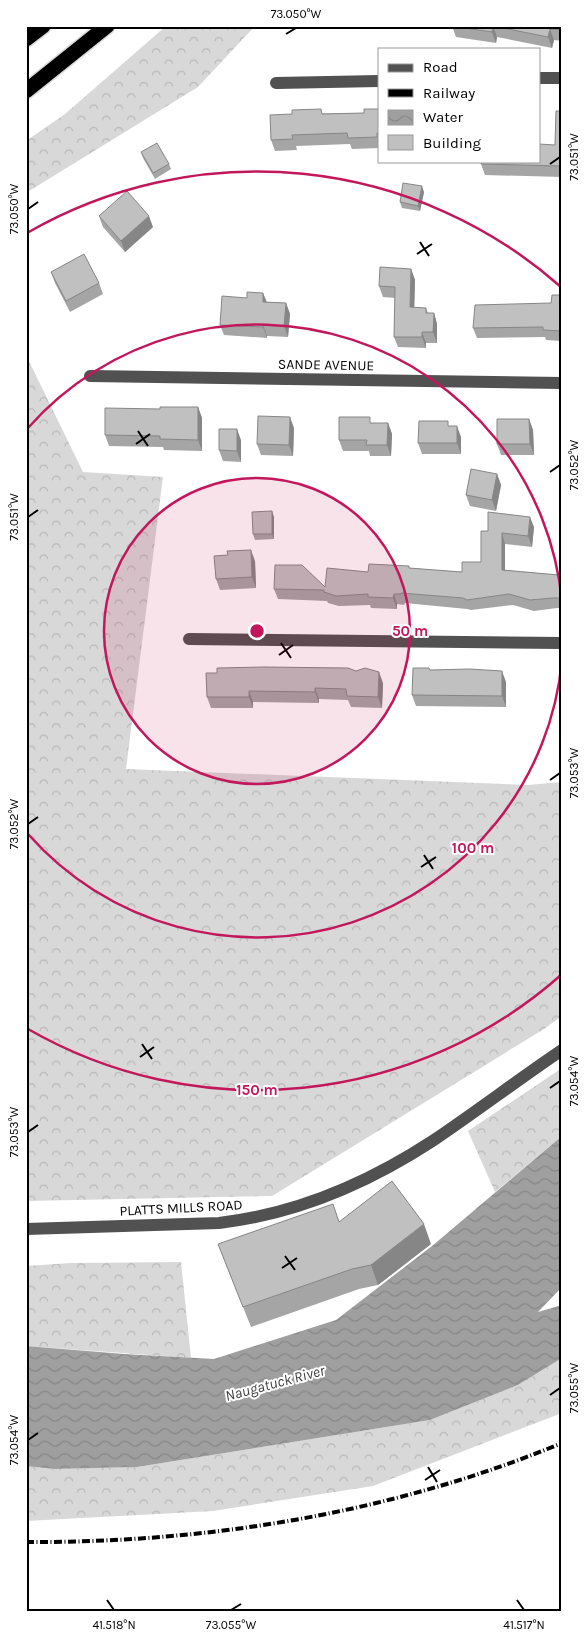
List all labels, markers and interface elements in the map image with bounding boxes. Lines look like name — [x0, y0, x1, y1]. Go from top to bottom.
text: 73.050°W — [271, 7, 322, 21]
legend — [378, 48, 540, 162]
text: Road — [423, 58, 458, 76]
text: Railway — [423, 84, 475, 102]
text: Water — [423, 108, 464, 126]
text: 73.051°W — [567, 133, 581, 181]
text: Building — [423, 134, 481, 152]
text: 73.050°W — [7, 183, 21, 234]
street label: SANDE AVENUE — [278, 356, 374, 374]
text: 73.052°W — [567, 439, 581, 490]
text: 73.051°W — [7, 493, 21, 541]
centre of rings — [248, 622, 266, 640]
text: 50 m — [392, 622, 428, 640]
text: 73.053°W — [567, 747, 581, 798]
text: 73.052°W — [7, 798, 21, 849]
text: 100 m — [452, 839, 494, 857]
text: 73.054°W — [567, 1056, 581, 1106]
text: 150 m — [236, 1081, 278, 1099]
text: 73.053°W — [7, 1106, 21, 1157]
street label: PLATTS MILLS ROAD — [119, 1196, 243, 1220]
water label: Naugatuck River — [223, 1361, 328, 1405]
text: 73.055°W — [567, 1363, 581, 1413]
text: 73.054°W — [7, 1415, 21, 1465]
text: 41.518°N — [92, 1618, 136, 1632]
text: 73.055°W — [206, 1618, 256, 1632]
text: 41.517°N — [503, 1618, 545, 1632]

